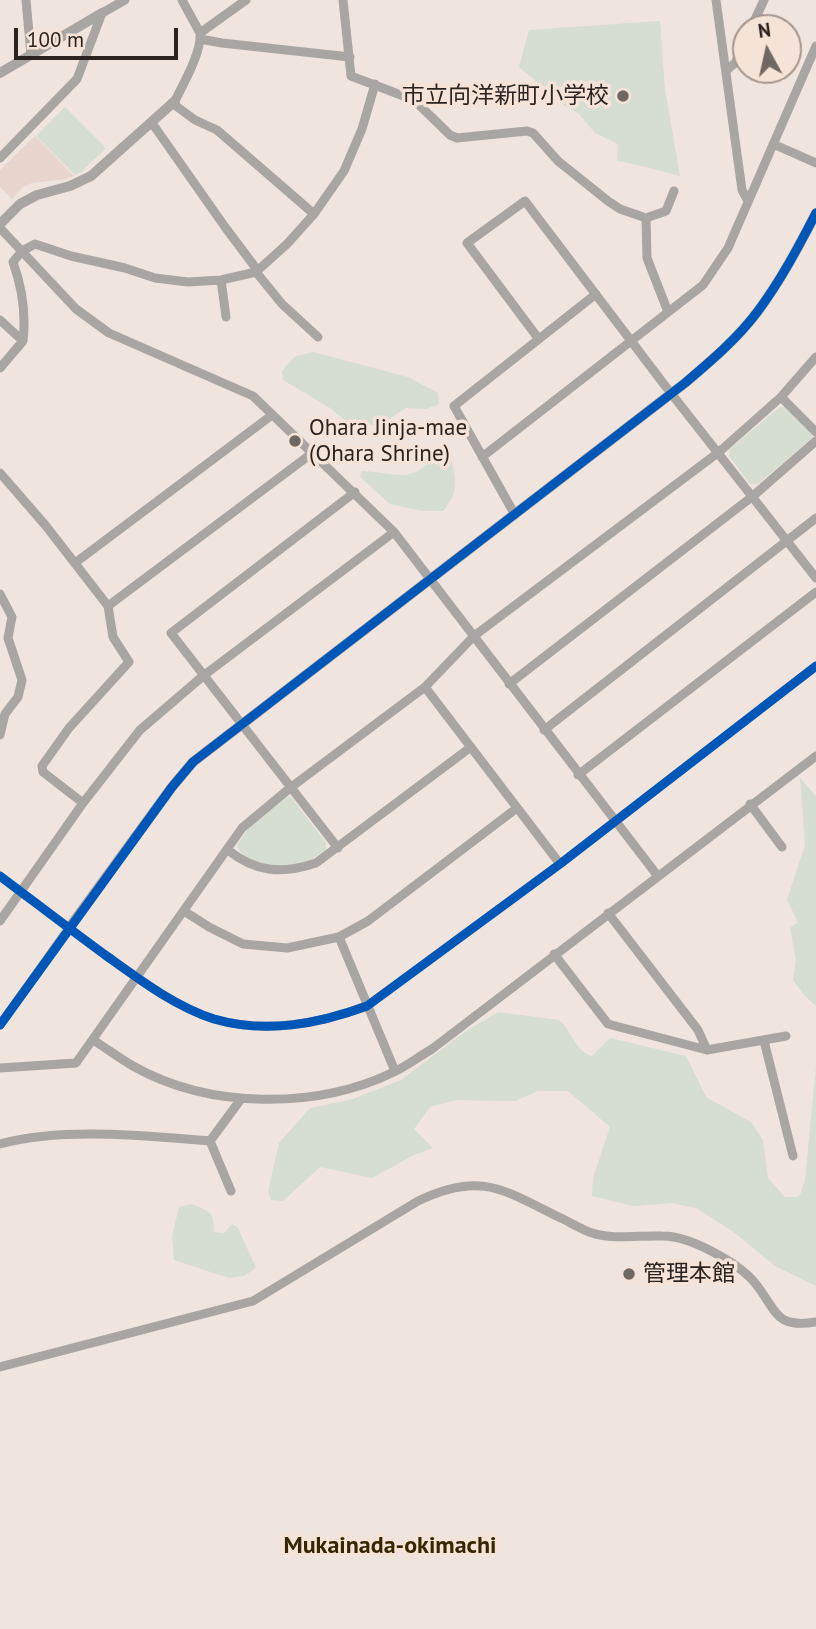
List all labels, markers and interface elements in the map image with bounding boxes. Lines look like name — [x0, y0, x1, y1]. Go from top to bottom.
scale bar — [18, 14, 182, 58]
north arrow — [732, 14, 802, 84]
text: N — [756, 17, 772, 43]
text: 100 m — [27, 26, 84, 53]
place label: 市立向洋新町小学校 — [402, 82, 609, 110]
marker: 市立向洋新町小学校 — [615, 88, 631, 104]
place label: Ohara Jinja-mae (Ohara Shrine) — [309, 414, 467, 468]
marker: Ohara Jinja-mae (Ohara Shrine) — [287, 433, 303, 449]
place label: 管理本館 — [643, 1260, 735, 1288]
marker: 管理本館 — [621, 1266, 637, 1282]
district label: Mukainada-okimachi — [284, 1532, 496, 1560]

